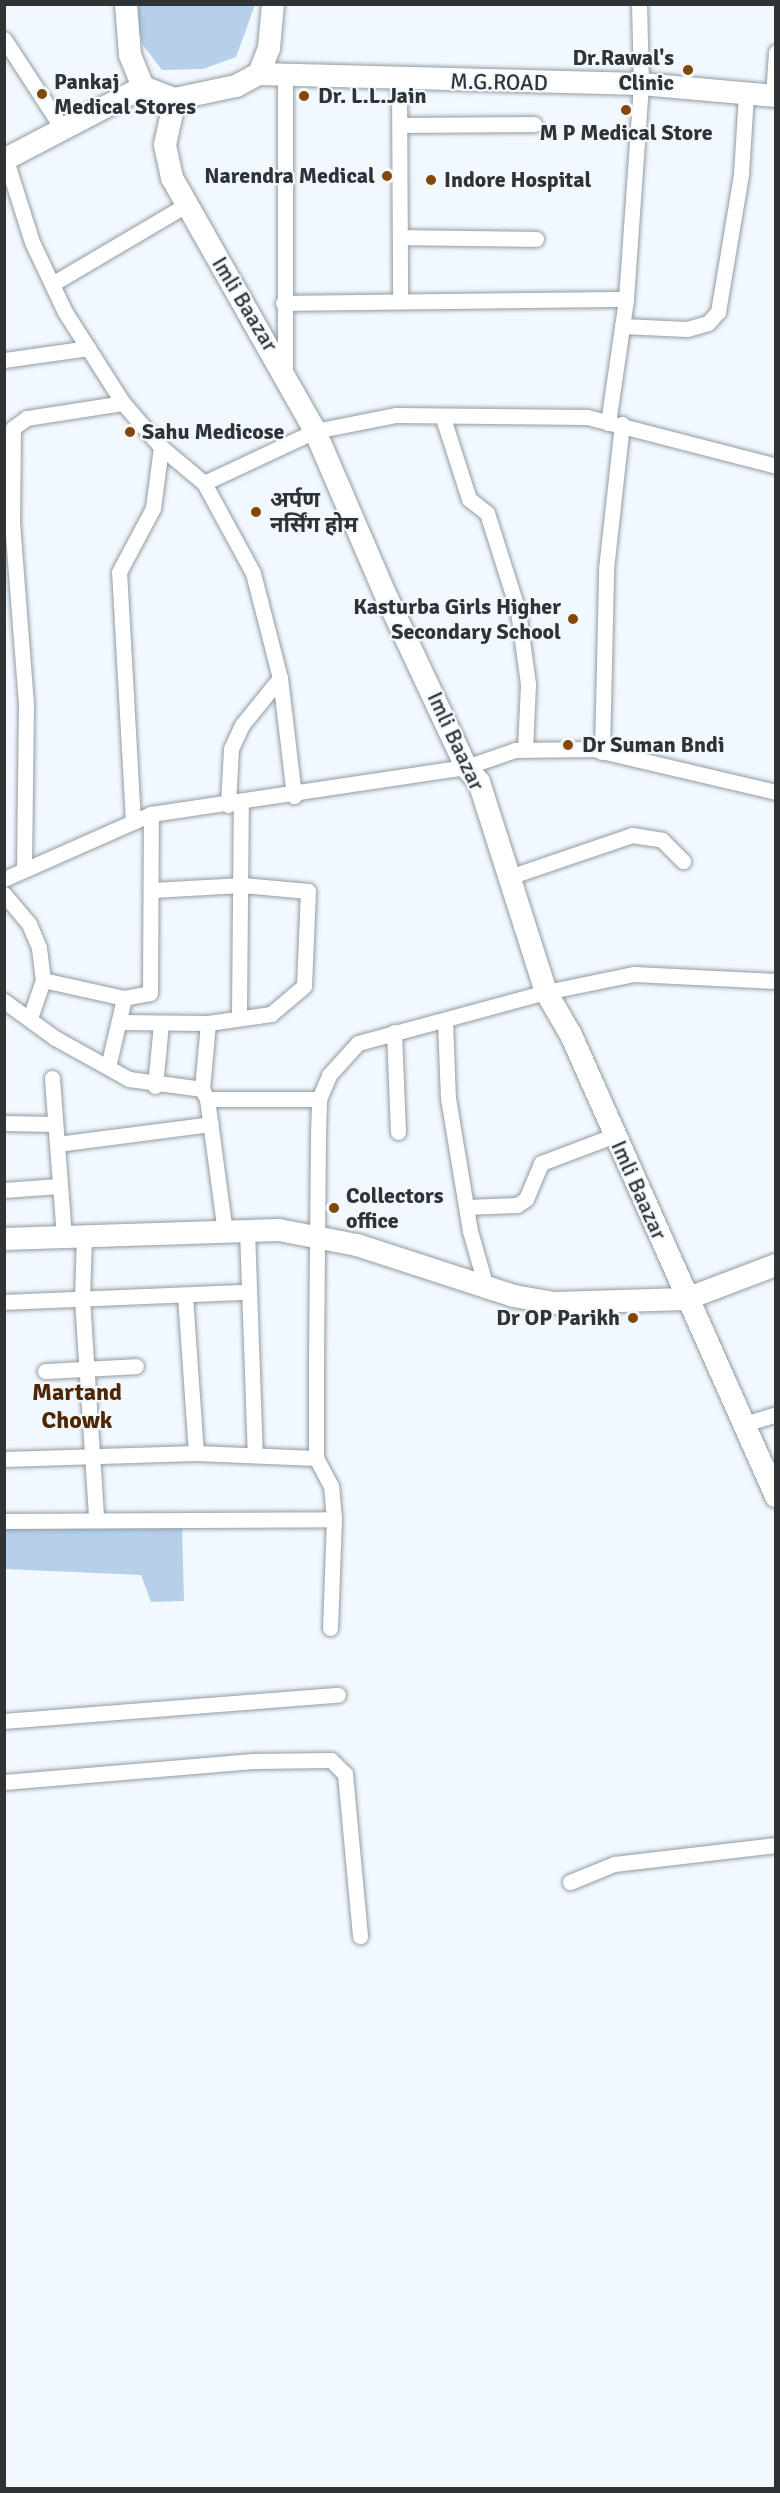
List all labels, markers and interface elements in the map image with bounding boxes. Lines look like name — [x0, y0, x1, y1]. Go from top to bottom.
place label: Dr.Rawal's Clinic — [572, 44, 674, 96]
marker: Dr.Rawal's Clinic — [679, 61, 697, 79]
place label: Pankaj Medical Stores — [54, 68, 196, 119]
street label: M.G.ROAD — [450, 68, 548, 96]
place label: Dr. L.L.Jain — [318, 83, 427, 109]
marker: Pankaj Medical Stores — [35, 87, 49, 101]
marker: Dr. L.L.Jain — [295, 87, 313, 105]
marker: M P Medical Store — [619, 103, 633, 117]
place label: M P Medical Store — [539, 120, 713, 146]
place label: Narendra Medical — [204, 163, 375, 189]
place label: Indore Hospital — [444, 167, 591, 193]
marker: Narendra Medical — [380, 169, 394, 183]
marker: Indore Hospital — [422, 171, 440, 189]
street label: Imli Baazar — [206, 252, 284, 356]
place label: Sahu Medicose — [142, 419, 284, 445]
marker: Sahu Medicose — [123, 425, 137, 439]
place label: अर्पण नर्सिंग होम — [270, 486, 358, 538]
marker: अर्पण नर्सिंग होम — [247, 503, 265, 521]
place label: Kasturba Girls Higher Secondary School — [353, 593, 561, 644]
marker: Kasturba Girls Higher Secondary School — [566, 612, 580, 626]
street label: Imli Baazar — [422, 687, 490, 795]
place label: Dr Suman Bndi — [582, 732, 724, 758]
marker: Dr Suman Bndi — [559, 736, 577, 754]
street label: Imli Baazar — [605, 1136, 673, 1244]
place label: Collectors office — [346, 1182, 443, 1234]
marker: Collectors office — [327, 1201, 341, 1215]
place label: Dr OP Parikh — [496, 1305, 620, 1331]
marker: Dr OP Parikh — [624, 1309, 642, 1327]
district label: Martand Chowk — [32, 1379, 122, 1435]

